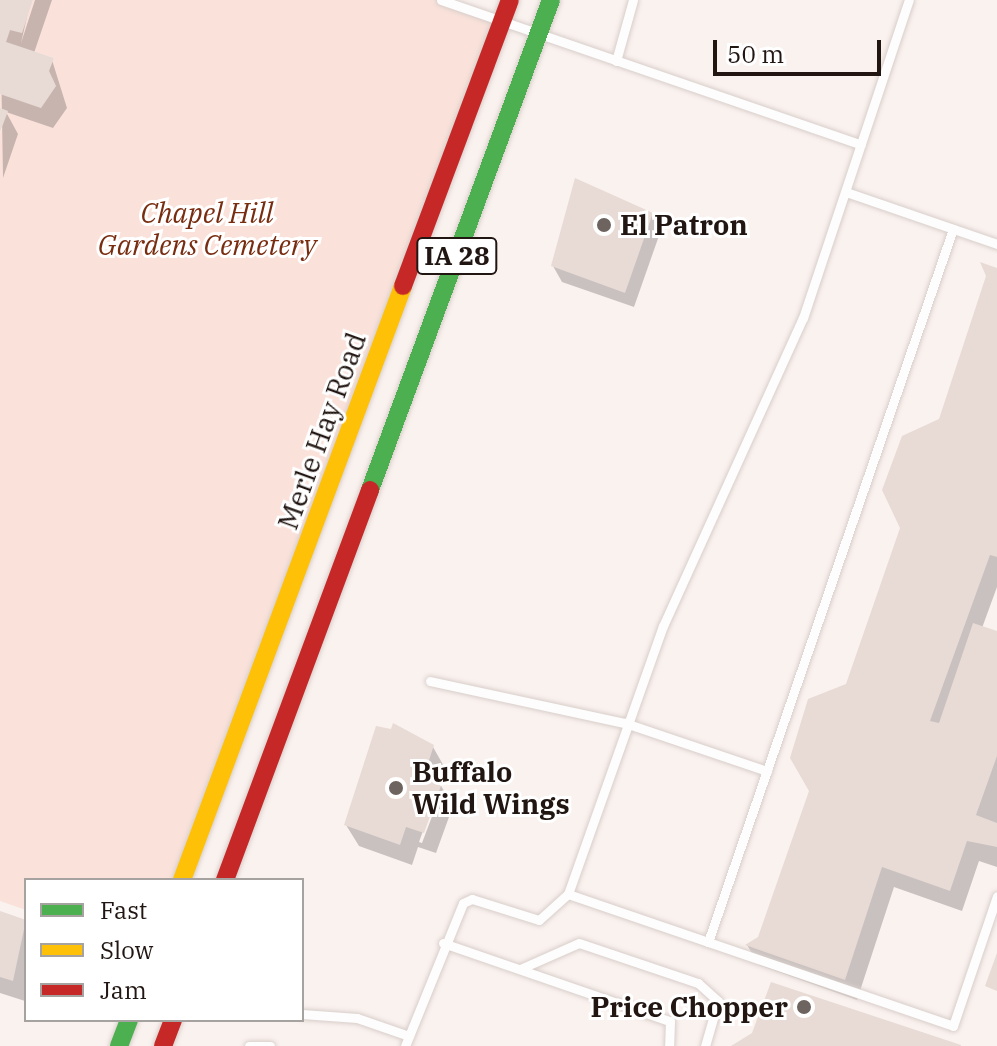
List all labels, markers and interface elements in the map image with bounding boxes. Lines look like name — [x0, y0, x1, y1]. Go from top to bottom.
scale bar — [717, 24, 885, 74]
text: 50 m — [727, 38, 784, 70]
park label: Chapel Hill Gardens Cemetery — [98, 196, 316, 262]
place label: El Patron — [620, 208, 748, 242]
marker: El Patron — [595, 216, 613, 234]
road number: IA 28 — [415, 234, 499, 278]
street label: Merle Hay Road — [271, 328, 373, 534]
place label: Buffalo Wild Wings — [412, 755, 570, 821]
marker: Buffalo Wild Wings — [387, 779, 405, 797]
legend — [24, 878, 304, 1022]
text: Fast — [100, 894, 147, 926]
text: Slow — [100, 934, 153, 966]
text: Jam — [100, 974, 147, 1006]
place label: Price Chopper — [590, 990, 788, 1024]
marker: Price Chopper — [795, 998, 813, 1016]

